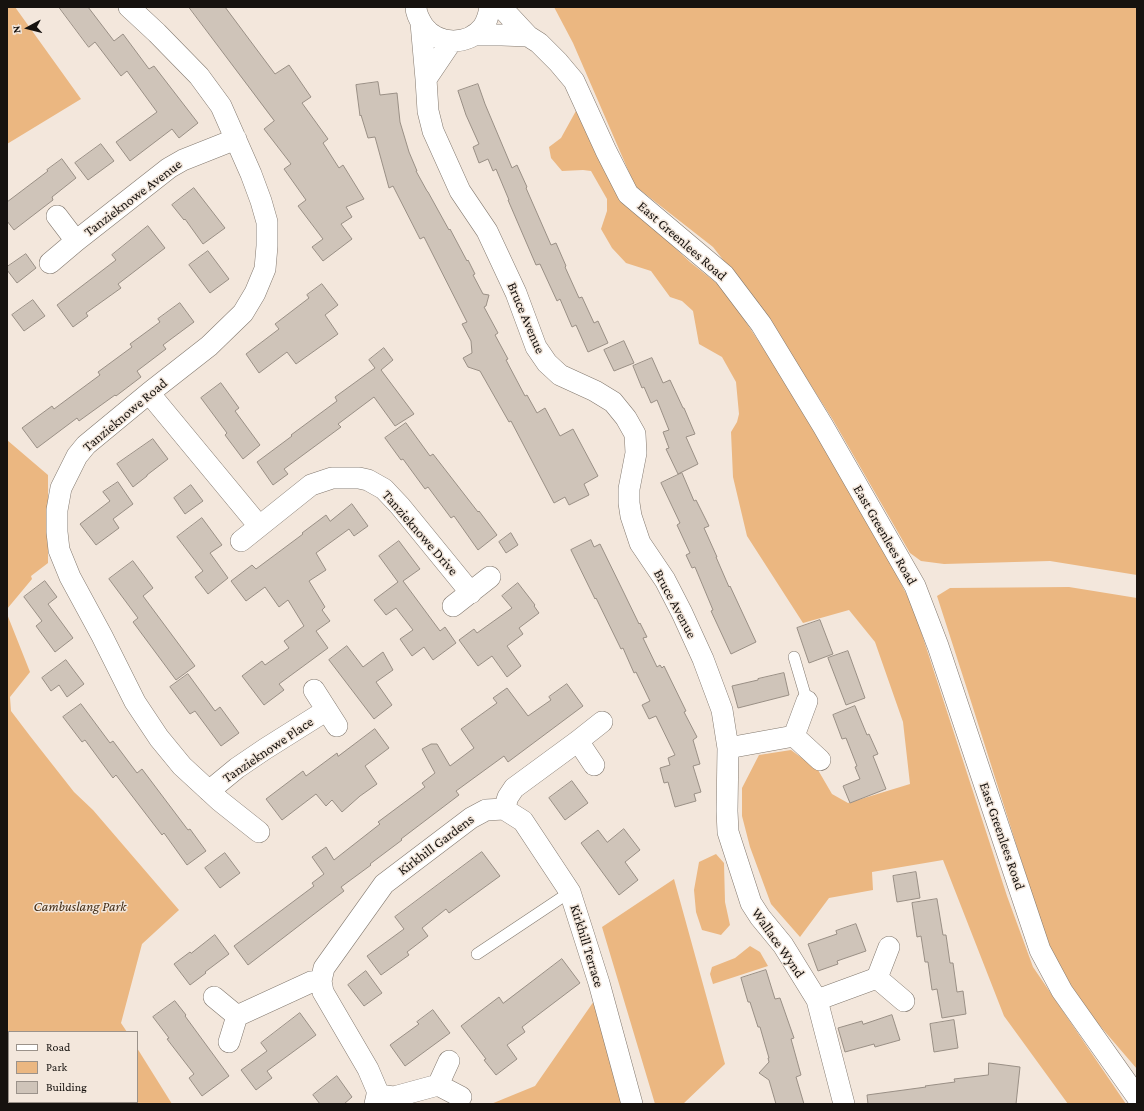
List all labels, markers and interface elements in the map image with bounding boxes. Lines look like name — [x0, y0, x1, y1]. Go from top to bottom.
north arrow — [8, 8, 48, 48]
text: N — [10, 25, 23, 34]
street label: Tanzieknowe Avenue — [81, 156, 185, 240]
street label: East Greenlees Road — [634, 198, 730, 284]
street label: Bruce Avenue — [503, 280, 549, 356]
street label: Tanzieknowe Road — [79, 375, 171, 455]
street label: East Greenlees Road — [850, 482, 920, 588]
street label: Tanzieknowe Drive — [378, 487, 462, 579]
street label: Bruce Avenue — [650, 567, 700, 641]
street label: Tanzieknowe Place — [219, 713, 317, 787]
street label: East Greenlees Road — [976, 780, 1028, 892]
street label: Kirkhill Gardens — [395, 811, 477, 879]
park label: Cambuslang Park — [34, 899, 126, 915]
street label: Kirkhill Terrace — [566, 903, 608, 989]
street label: Wallace Wynd — [748, 905, 808, 981]
legend — [8, 1031, 138, 1103]
text: Road — [46, 1040, 70, 1054]
text: Park — [46, 1060, 67, 1074]
text: Building — [46, 1080, 87, 1094]

